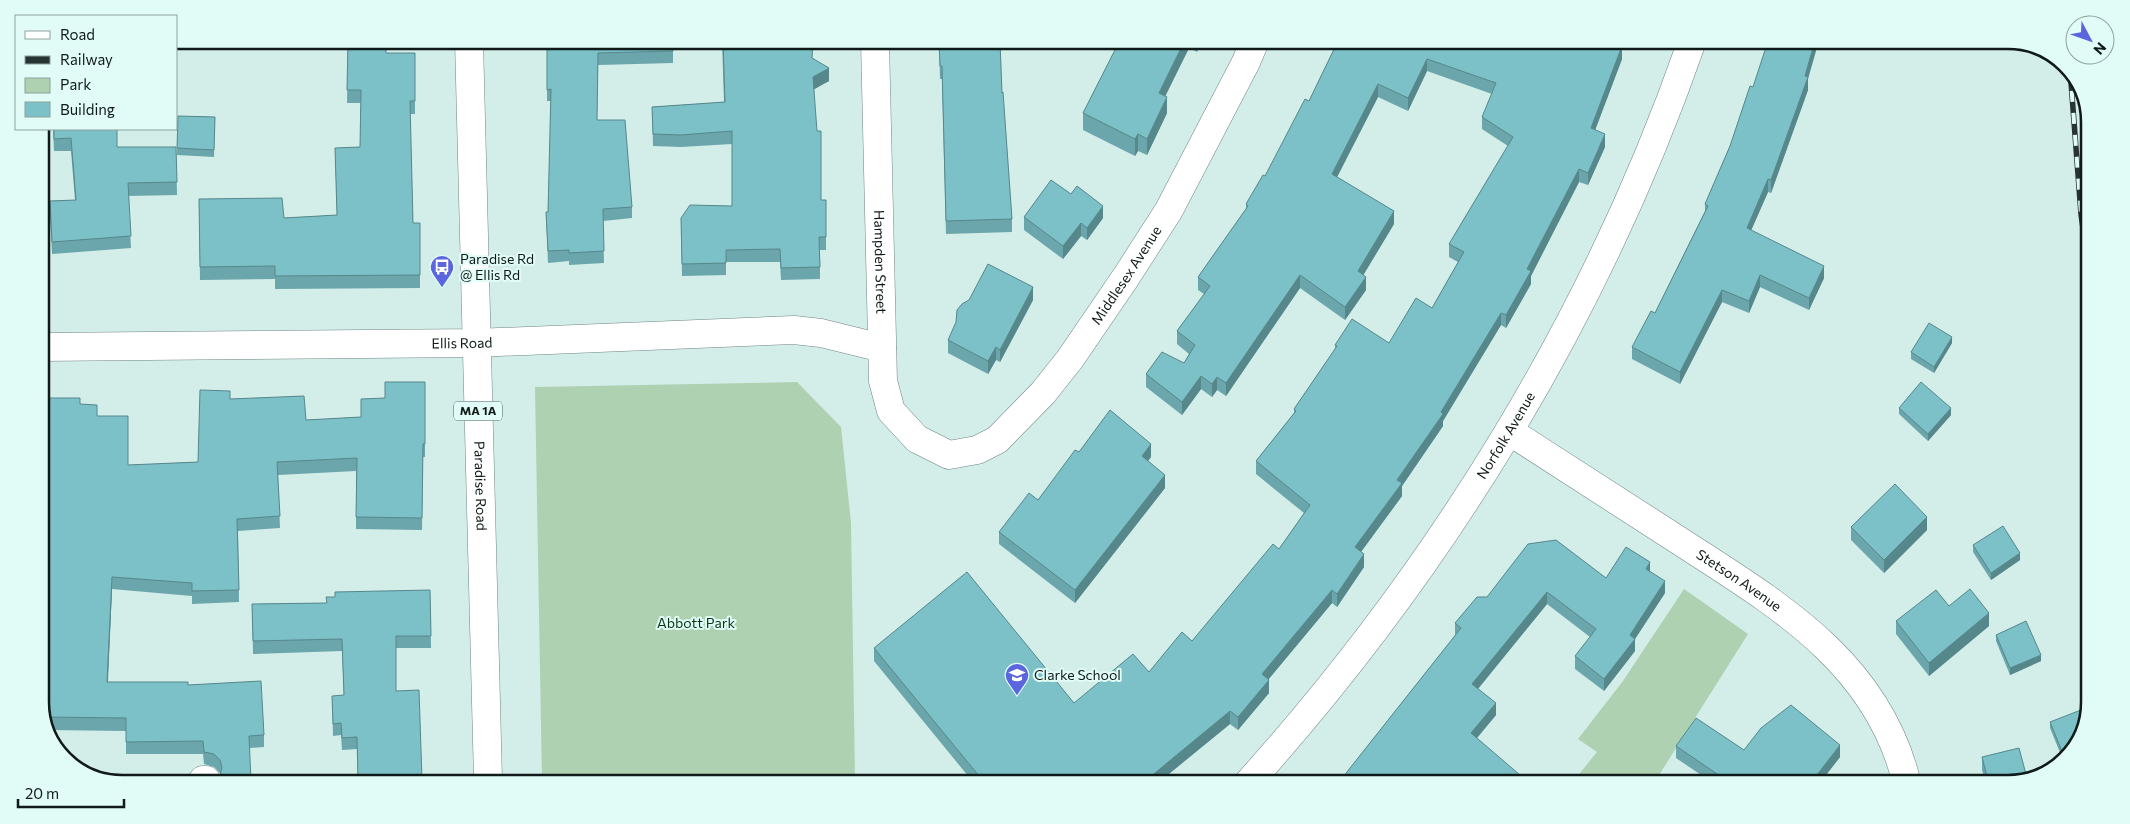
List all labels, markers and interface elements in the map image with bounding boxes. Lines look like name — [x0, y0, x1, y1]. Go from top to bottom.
legend — [15, 15, 178, 130]
north arrow — [2065, 15, 2115, 65]
text: Road — [60, 25, 95, 43]
text: N — [2090, 39, 2110, 58]
text: Railway — [60, 50, 113, 68]
text: Park — [60, 75, 91, 93]
text: Building — [60, 100, 115, 118]
street label: Hampden Street — [871, 210, 890, 314]
street label: Middlesex Avenue — [1087, 223, 1165, 328]
place label: Paradise Rd @ Ellis Rd — [460, 250, 534, 283]
bus stop icon: Paradise Rd @ Ellis Rd — [429, 254, 455, 288]
street label: Ellis Road — [431, 333, 493, 351]
street label: Norfolk Avenue — [1473, 389, 1538, 482]
road number: MA 1A — [454, 402, 502, 421]
street label: Paradise Road — [471, 441, 491, 531]
street label: Stetson Avenue — [1693, 545, 1785, 615]
park label: Abbott Park — [657, 614, 735, 631]
school or university icon: Clarke School — [1004, 662, 1030, 696]
place label: Clarke School — [1034, 666, 1121, 683]
scale bar — [18, 776, 124, 808]
text: 20 m — [25, 784, 59, 802]

